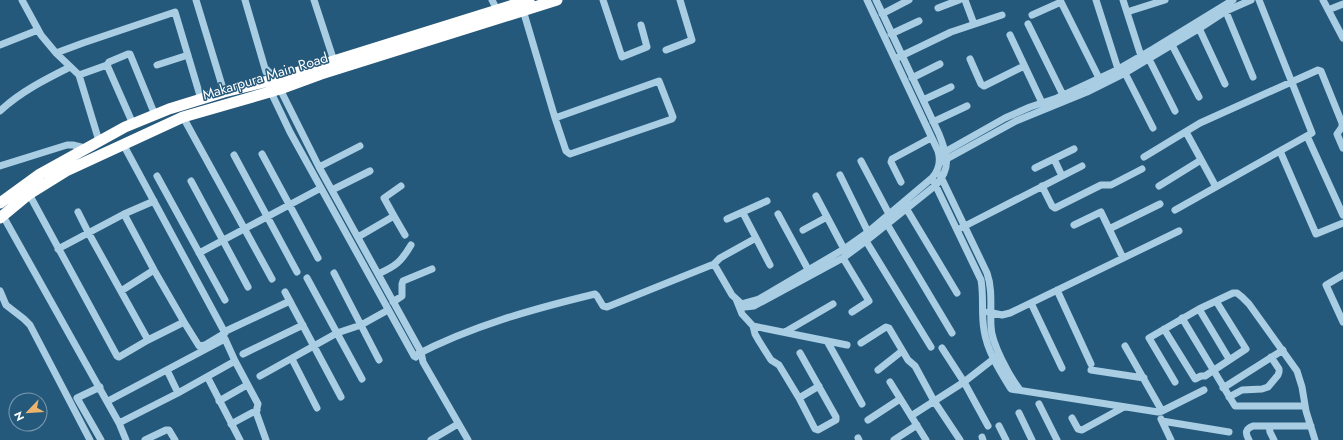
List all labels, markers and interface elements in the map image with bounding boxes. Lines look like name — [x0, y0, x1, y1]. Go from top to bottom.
street label: Makarpura Main Road — [200, 47, 330, 105]
north arrow — [8, 392, 48, 432]
text: N — [10, 409, 28, 424]

